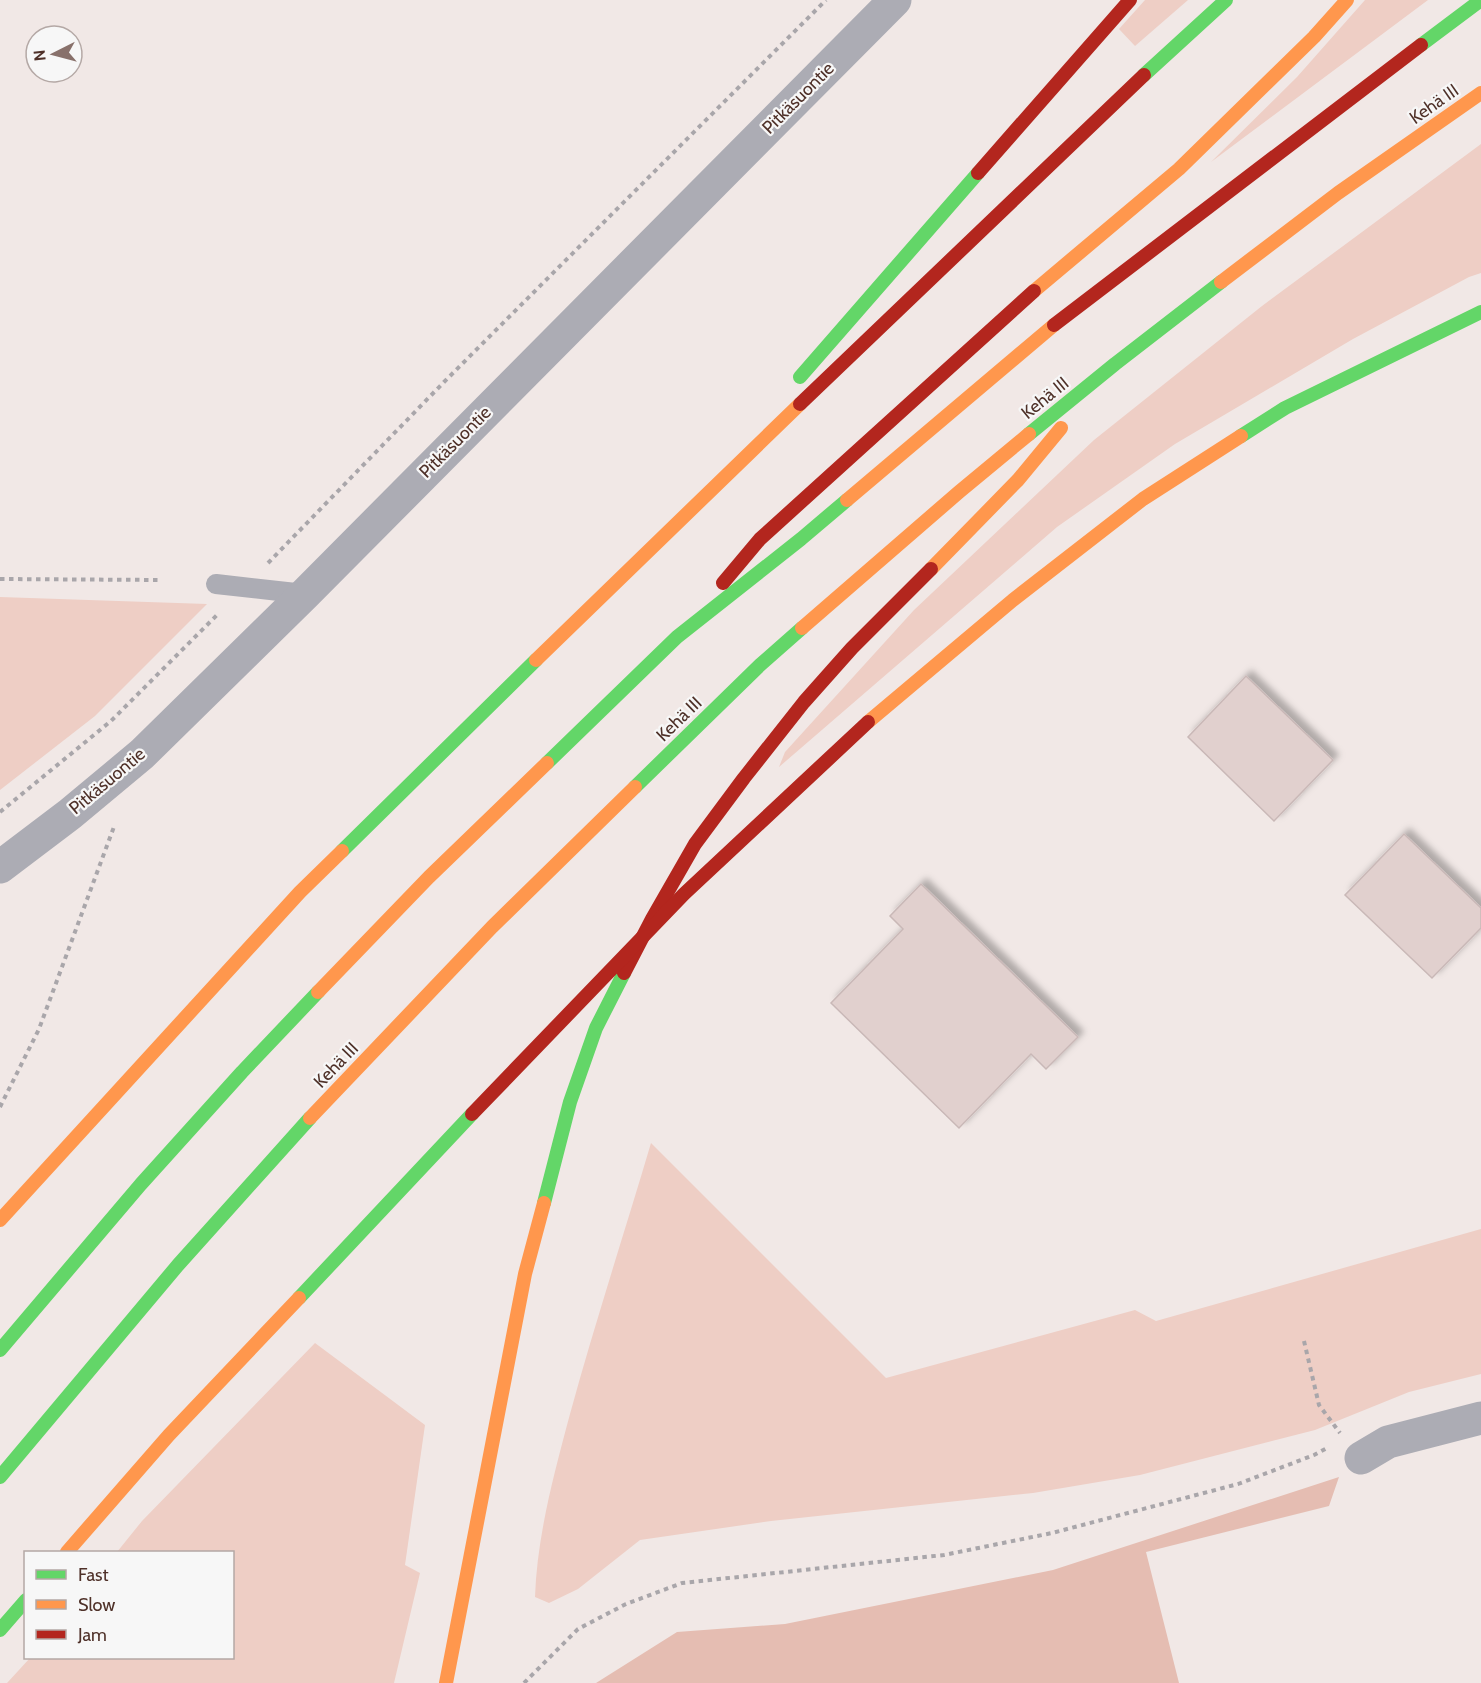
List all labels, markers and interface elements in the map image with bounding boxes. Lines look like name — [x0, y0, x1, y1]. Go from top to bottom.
north arrow — [24, 24, 84, 84]
text: N — [30, 49, 50, 62]
street label: Pitkäsuontie — [758, 58, 838, 138]
street label: Kehä III — [1405, 79, 1463, 129]
street label: Kehä III — [1017, 372, 1073, 424]
street label: Pitkäsuontie — [415, 402, 495, 482]
street label: Kehä III — [652, 692, 706, 746]
street label: Pitkäsuontie — [64, 743, 150, 819]
street label: Kehä III — [309, 1038, 363, 1092]
legend — [24, 1551, 234, 1659]
text: Fast — [78, 1564, 109, 1586]
text: Slow — [78, 1594, 115, 1616]
text: Jam — [77, 1624, 107, 1646]

